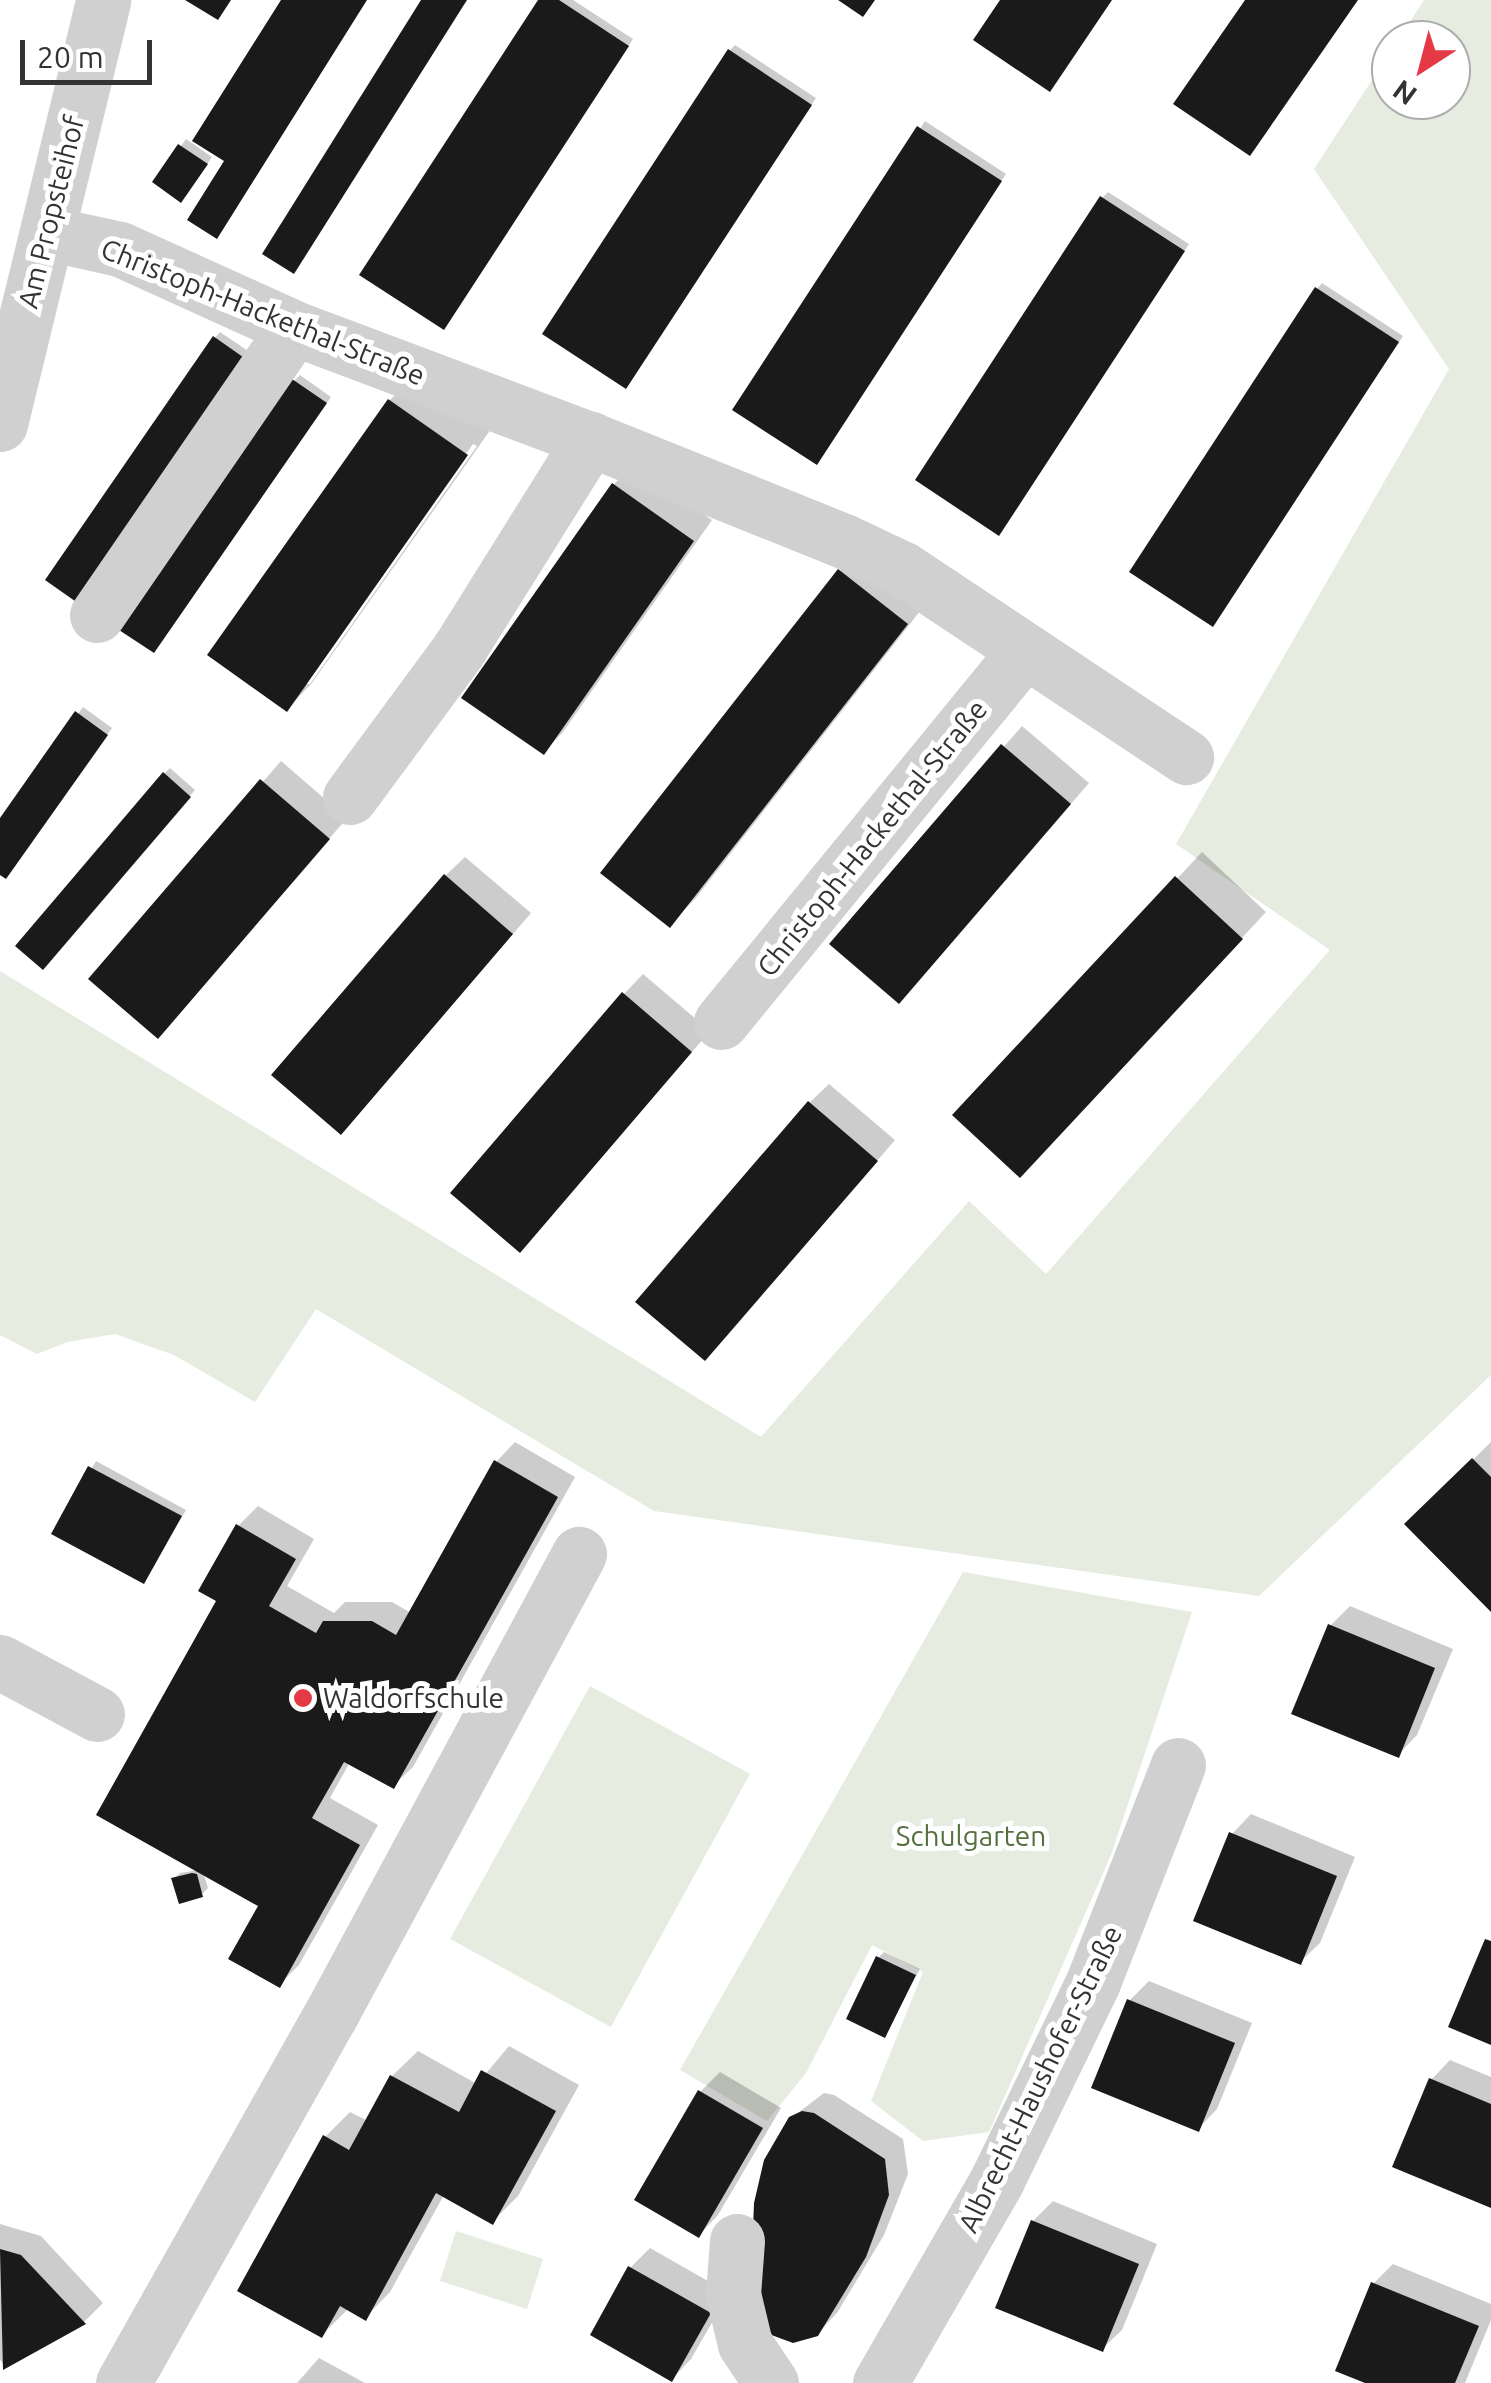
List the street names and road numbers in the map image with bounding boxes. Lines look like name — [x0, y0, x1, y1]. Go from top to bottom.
street label: Am Propsteihof — [11, 112, 91, 312]
street label: Christoph-Hackethal-Straße — [96, 232, 430, 392]
street label: Christoph-Hackethal-Straße — [750, 693, 994, 983]
street label: Albrecht-Haushofer-Straße — [951, 1920, 1129, 2238]

